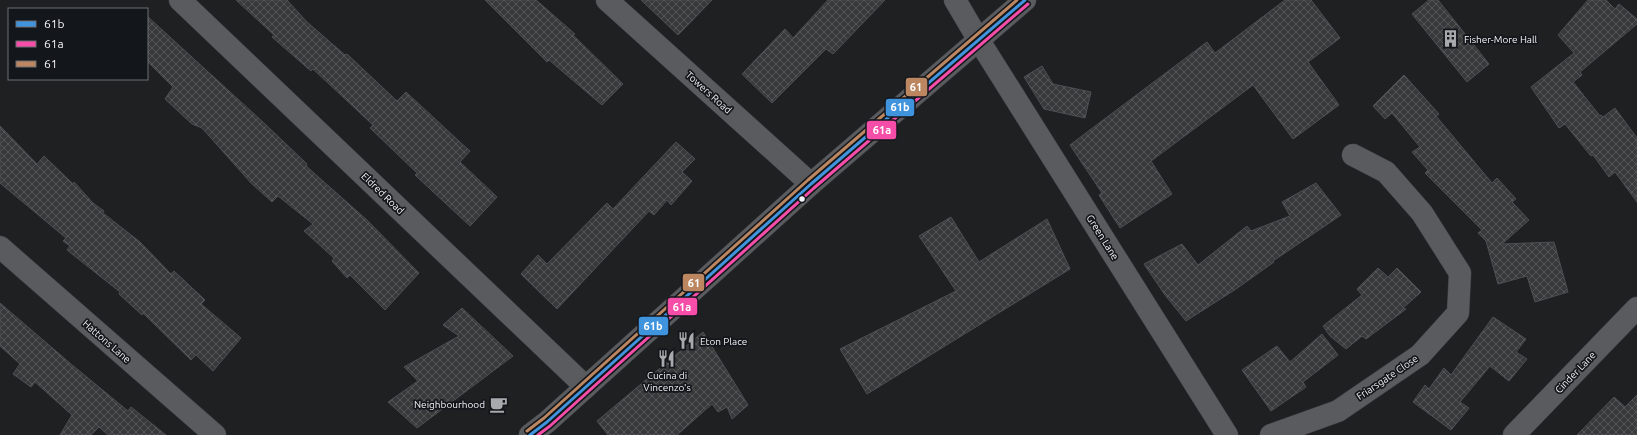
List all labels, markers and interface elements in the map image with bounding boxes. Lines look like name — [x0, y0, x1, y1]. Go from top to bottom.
legend — [8, 8, 148, 80]
text: 61b — [44, 17, 65, 30]
building icon: Fisher-More Hall — [1441, 29, 1461, 49]
place label: Fisher-More Hall — [1464, 34, 1538, 45]
text: 61a — [44, 37, 64, 50]
text: 61 — [44, 57, 58, 70]
street label: Towers Road — [684, 69, 734, 116]
line badge: 61 — [905, 77, 928, 97]
text: 61 — [910, 81, 922, 93]
line badge: 61b — [885, 98, 915, 117]
text: 61b — [891, 101, 910, 113]
line badge: 61a — [866, 120, 897, 140]
text: 61a — [873, 124, 891, 136]
street label: Eldred Road — [359, 170, 406, 216]
unlabelled marker — [797, 194, 807, 204]
street label: Green Lane — [1084, 213, 1121, 262]
line badge: 61 — [682, 273, 705, 292]
text: 61 — [688, 277, 700, 289]
line badge: 61a — [667, 297, 698, 316]
text: 61a — [673, 301, 691, 313]
line badge: 61b — [638, 316, 669, 336]
street label: Hattons Lane — [81, 318, 133, 365]
text: 61b — [644, 320, 663, 332]
restaurant icon: Eton Place — [677, 331, 697, 351]
place label: Eton Place — [700, 336, 747, 347]
restaurant icon: Cucina di Vincenzo's — [657, 348, 677, 368]
street label: Cinder Lane — [1553, 349, 1598, 395]
street label: Friarsgate Close — [1355, 353, 1420, 402]
place label: Cucina di Vincenzo's — [643, 370, 691, 393]
cafe icon: Neighbourhood — [488, 394, 508, 414]
place label: Neighbourhood — [414, 399, 485, 410]

